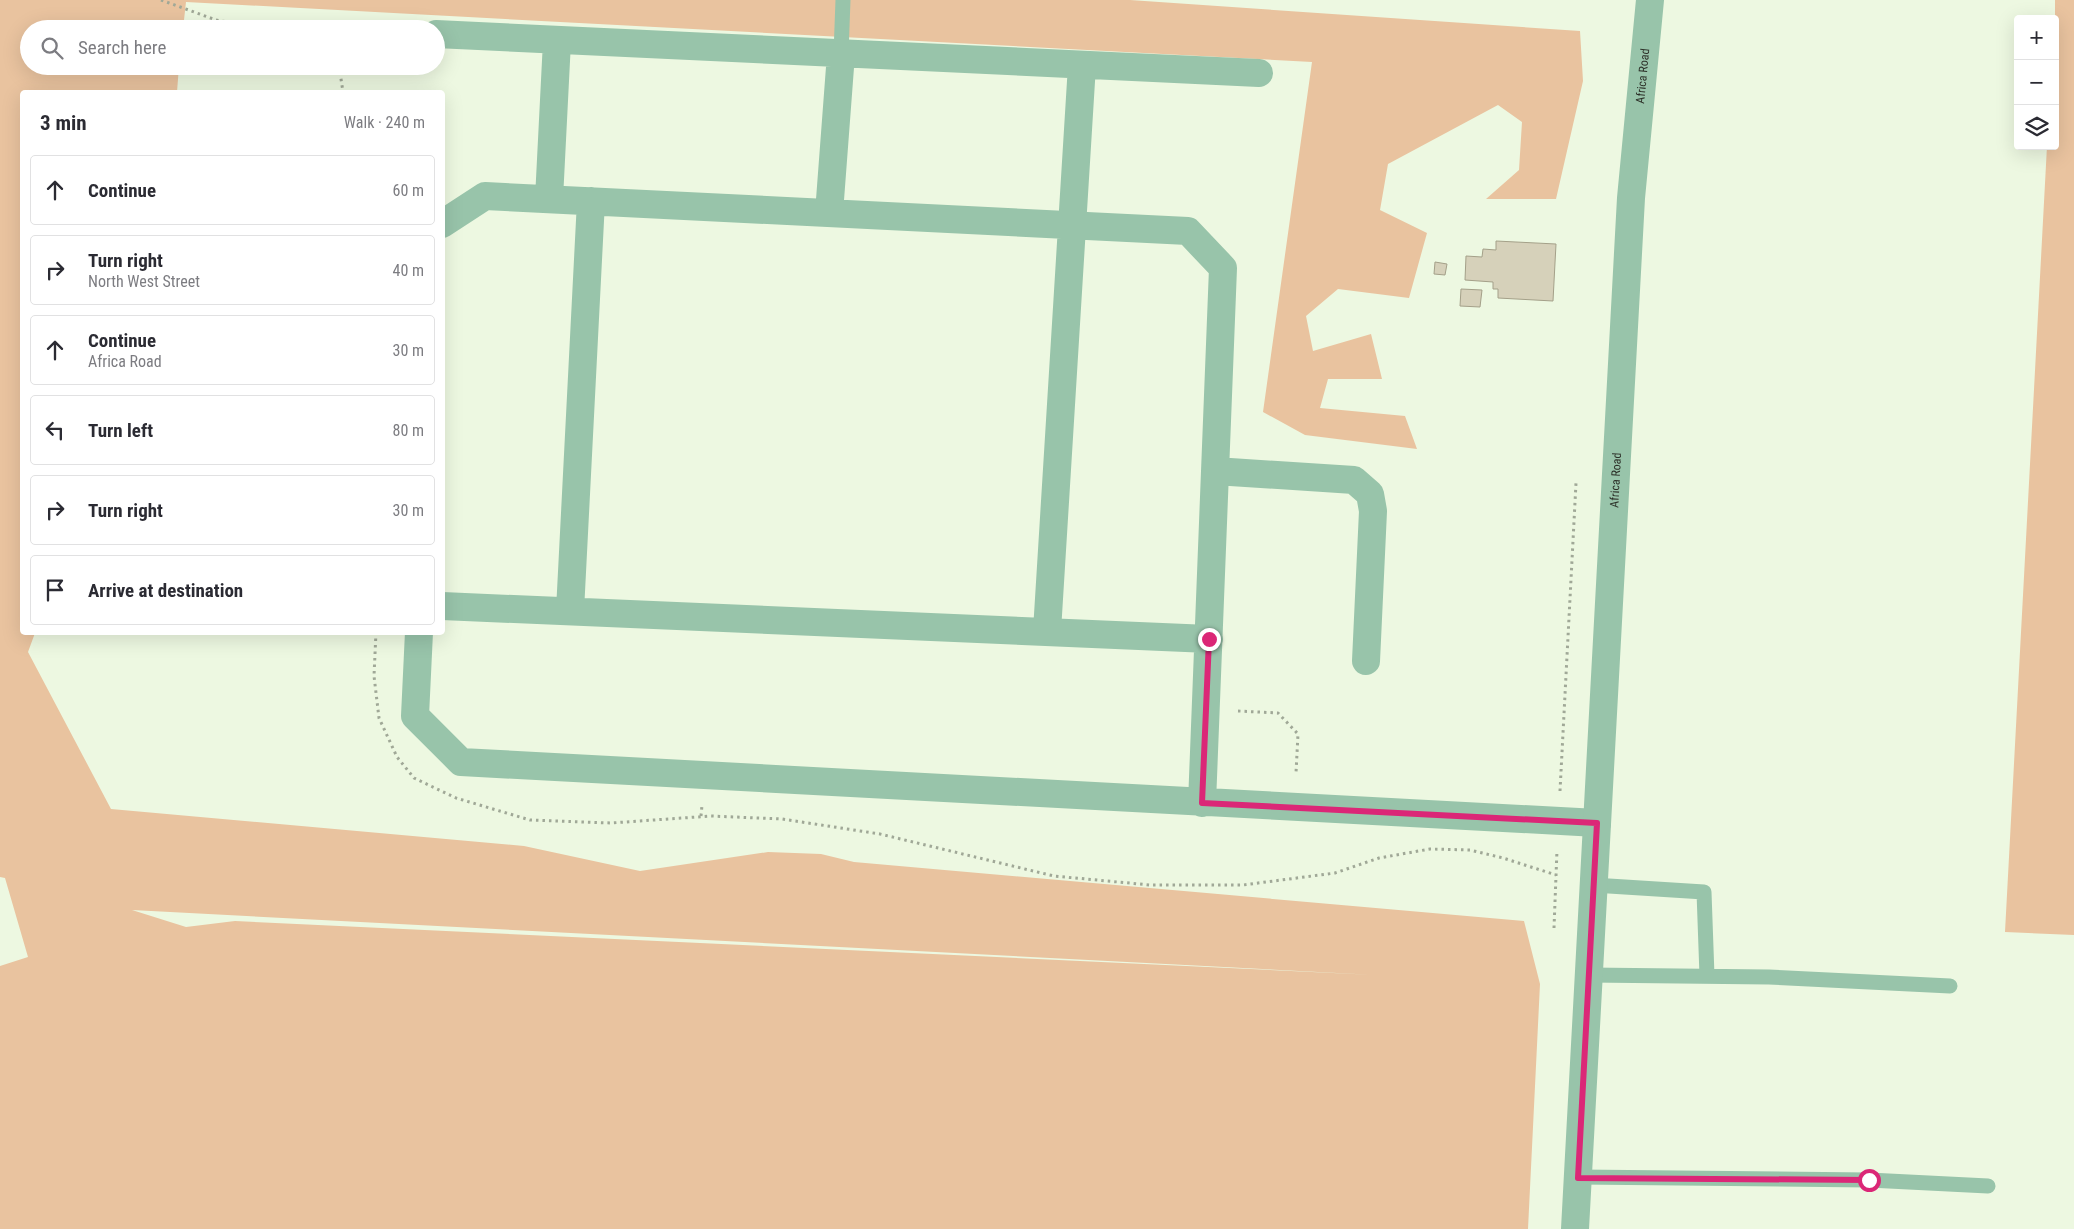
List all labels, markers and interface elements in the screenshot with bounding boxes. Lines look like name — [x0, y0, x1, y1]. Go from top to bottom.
map controls — [2014, 15, 2059, 150]
button: + — [2014, 15, 2059, 60]
search box — [20, 20, 445, 75]
icon: search — [38, 34, 66, 62]
text: Search here — [78, 36, 166, 59]
street label: Africa Road — [1633, 48, 1652, 104]
button: − — [2014, 60, 2059, 105]
button: layers — [2014, 105, 2059, 150]
text: 3 min — [40, 111, 87, 135]
text: Walk · 240 m — [344, 113, 425, 132]
icon: ahead — [41, 176, 69, 204]
text: Continue — [88, 179, 156, 202]
text: 60 m — [392, 181, 424, 200]
text: Turn right — [88, 249, 163, 272]
icon: right — [41, 256, 69, 284]
text: 40 m — [392, 261, 424, 280]
text: North West Street — [88, 272, 200, 291]
text: Continue — [88, 329, 156, 352]
icon: ahead — [41, 336, 69, 364]
text: 30 m — [392, 341, 424, 360]
text: Africa Road — [88, 352, 162, 371]
icon: left — [41, 416, 69, 444]
text: Turn left — [88, 419, 153, 442]
text: 80 m — [392, 421, 424, 440]
street label: Africa Road — [1607, 452, 1624, 508]
icon: right — [41, 496, 69, 524]
text: Turn right — [88, 499, 163, 522]
text: 30 m — [392, 501, 424, 520]
icon: arrive — [41, 576, 69, 604]
text: Arrive at destination — [88, 579, 243, 602]
route end — [1198, 628, 1221, 651]
route start — [1858, 1169, 1881, 1192]

